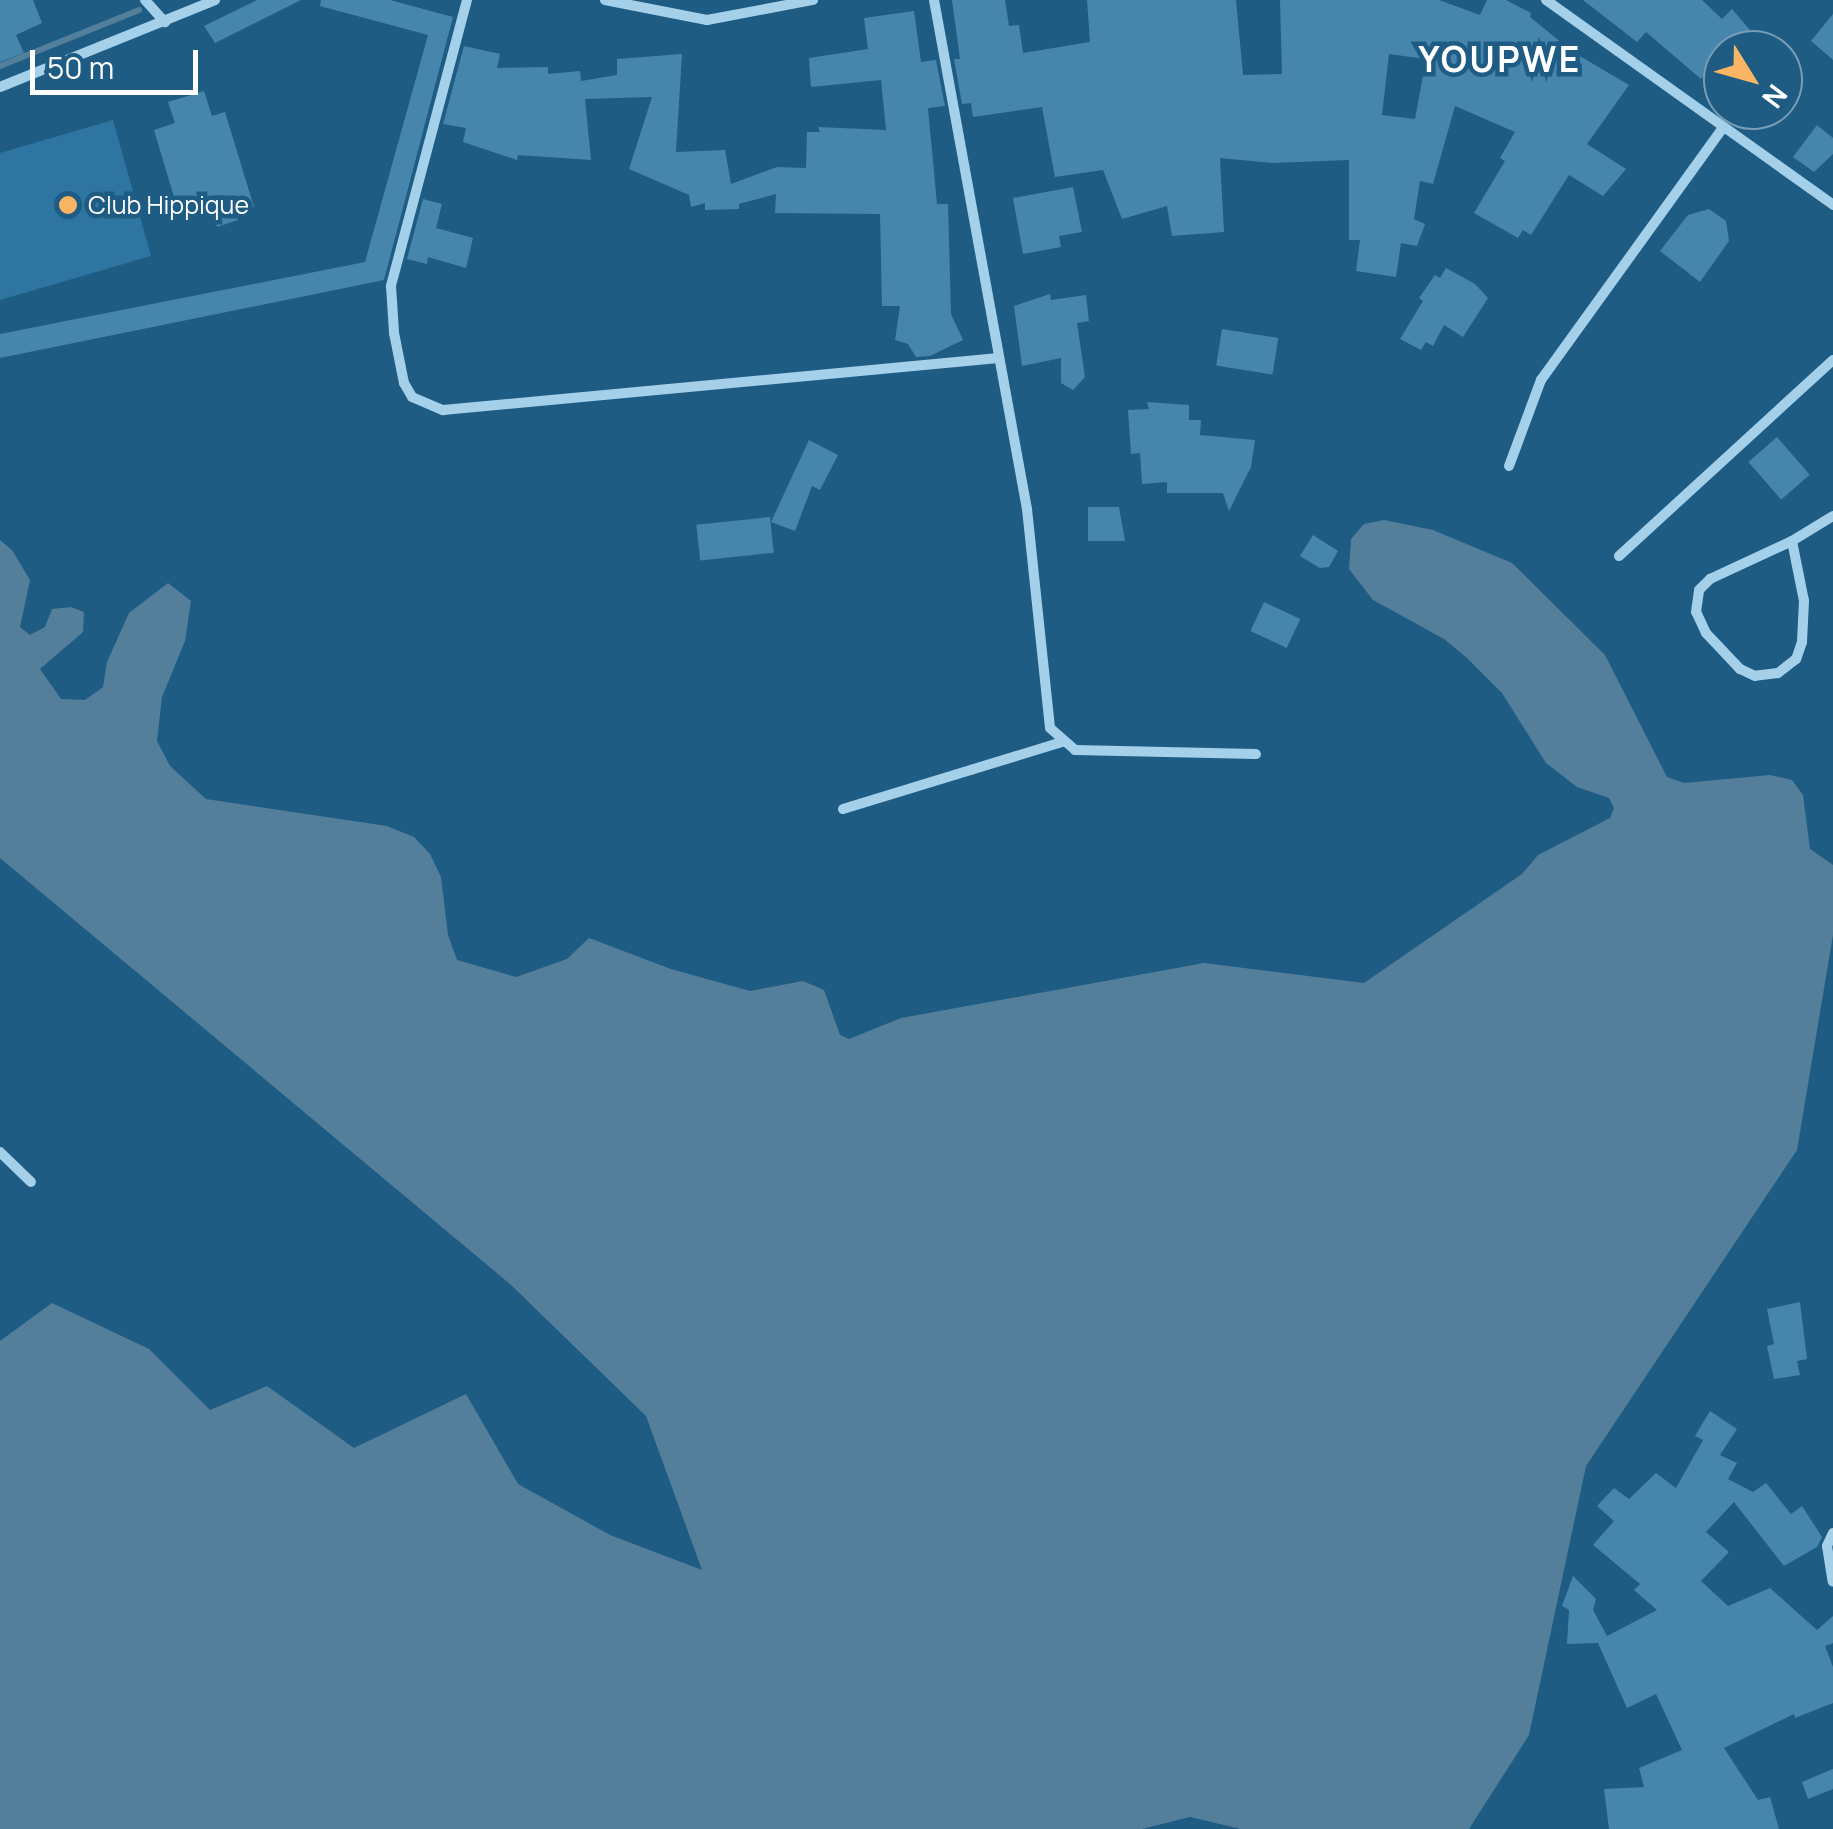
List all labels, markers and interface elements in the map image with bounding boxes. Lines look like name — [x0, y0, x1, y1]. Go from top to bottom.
scale bar — [35, 30, 202, 92]
north arrow — [1703, 30, 1803, 130]
district label: YOUPWE — [1418, 38, 1582, 80]
text: 50 m — [47, 47, 114, 88]
text: N — [1754, 77, 1797, 116]
place label: Club Hippique — [88, 190, 249, 220]
marker: Club Hippique — [57, 194, 79, 216]

